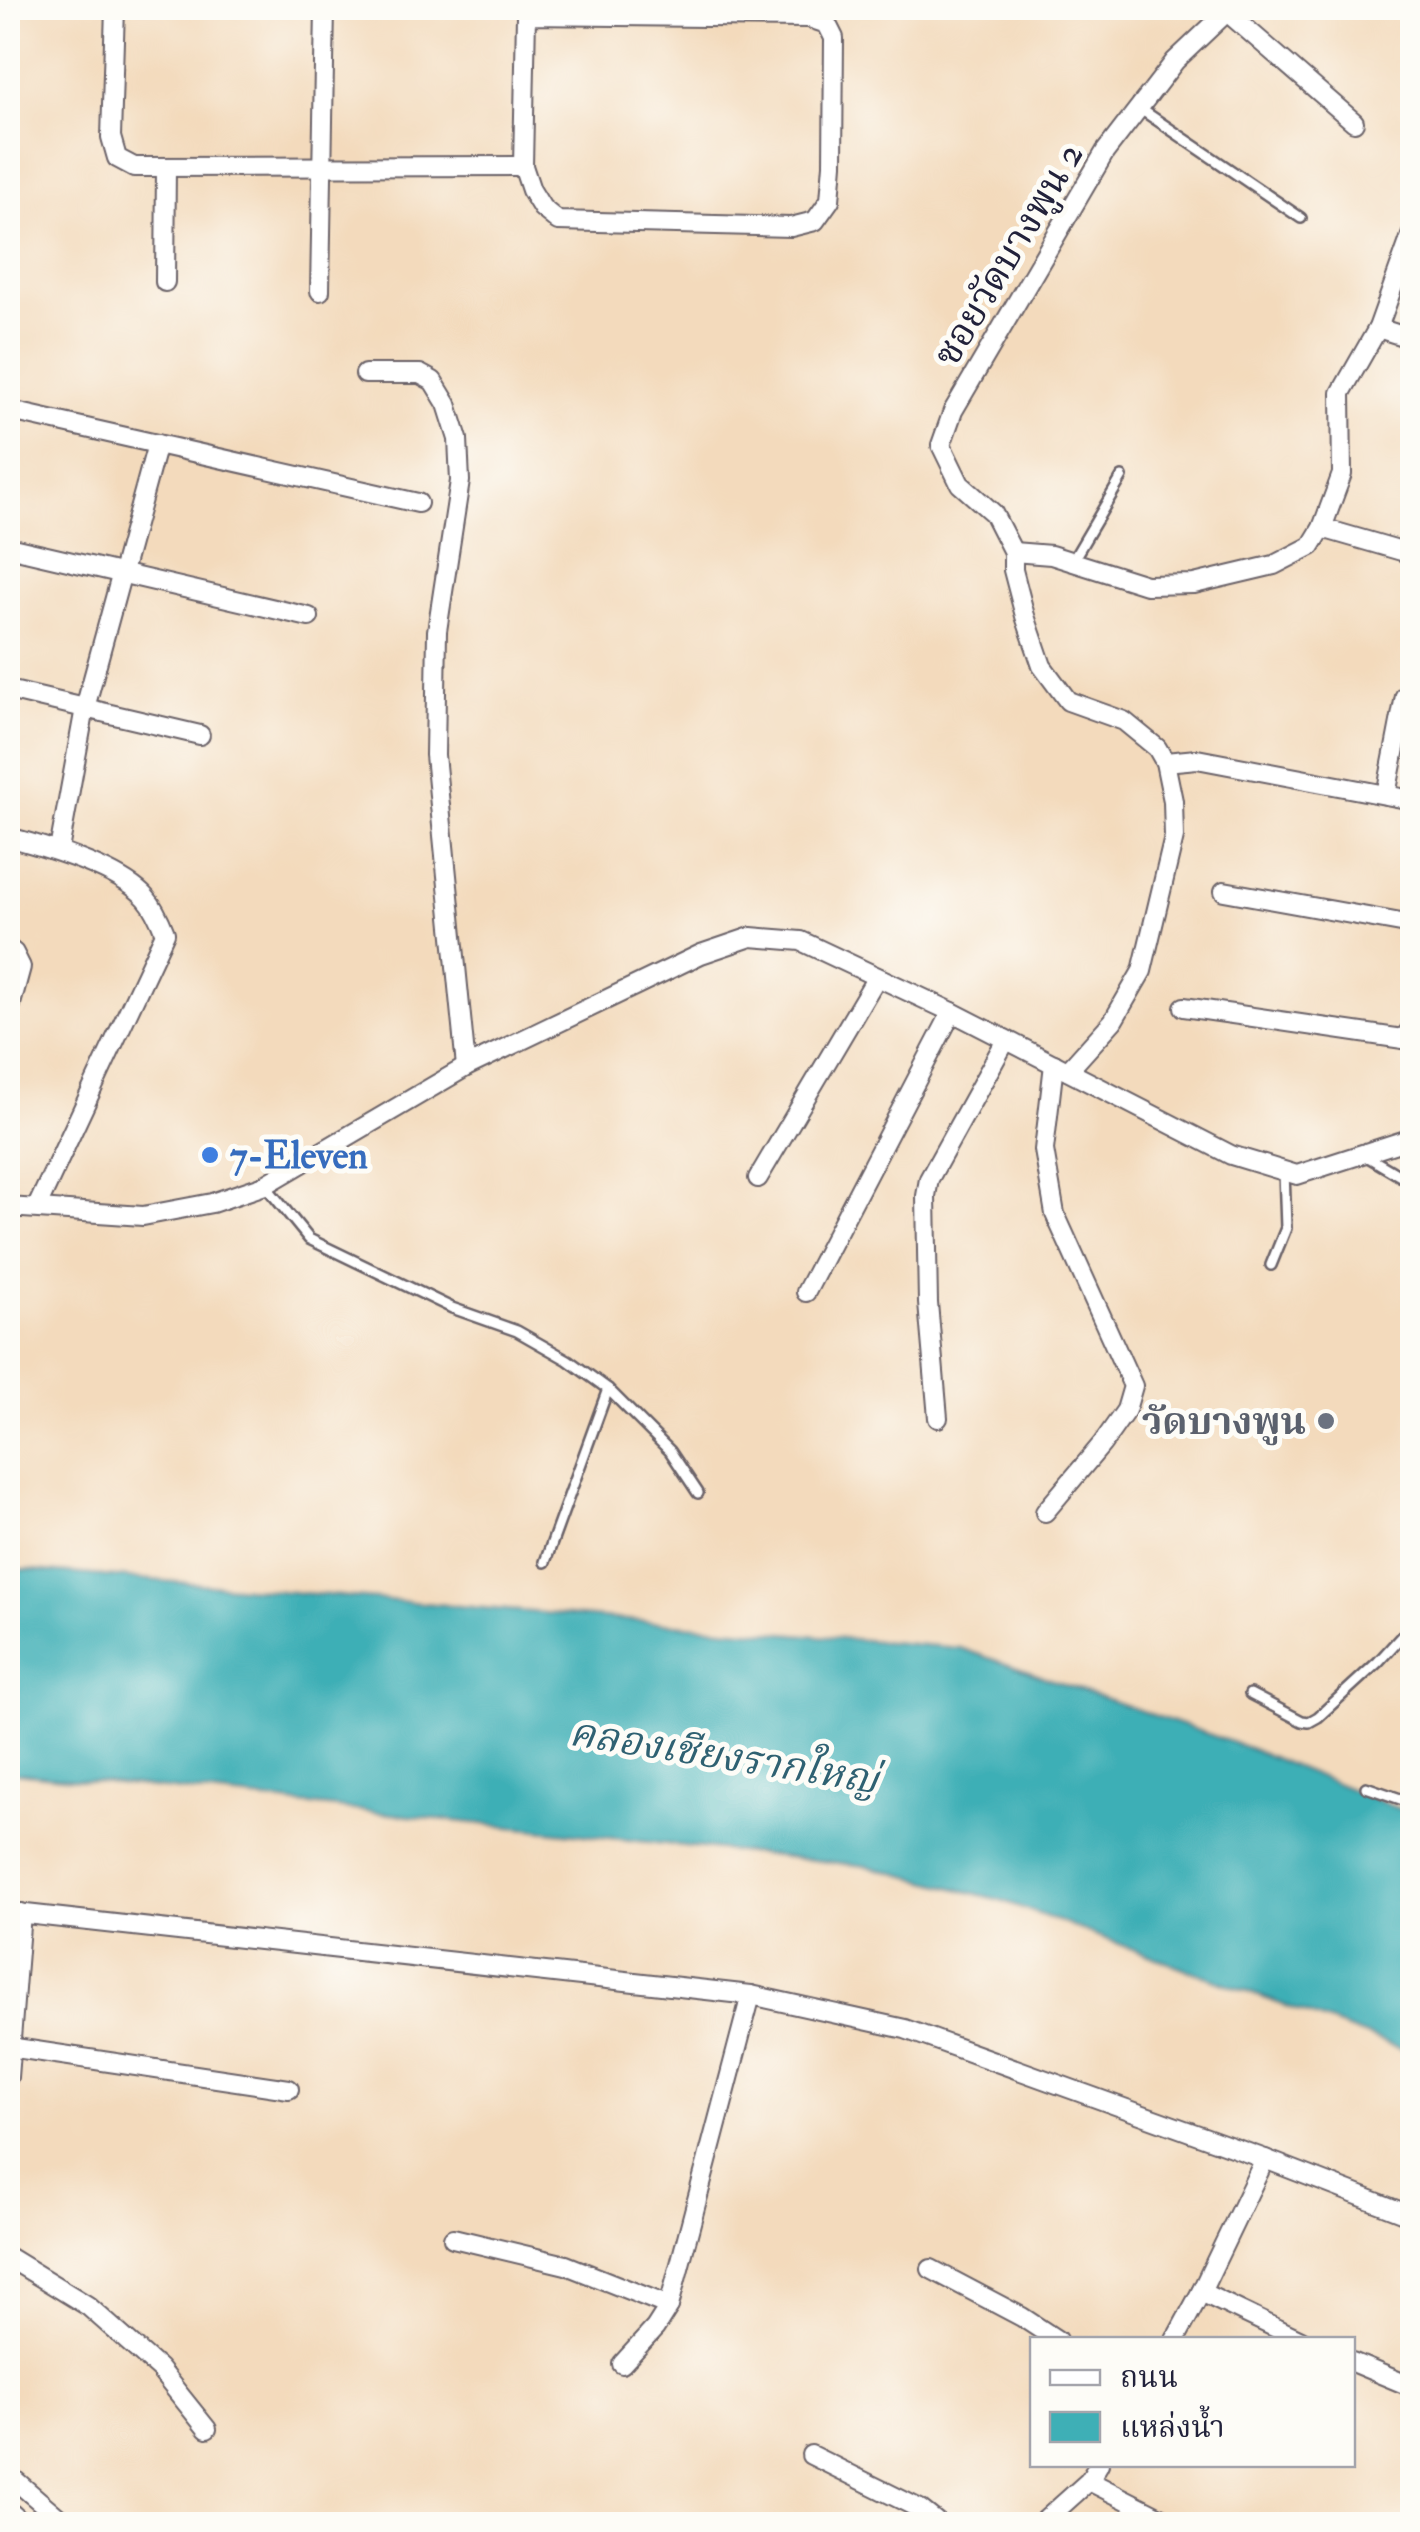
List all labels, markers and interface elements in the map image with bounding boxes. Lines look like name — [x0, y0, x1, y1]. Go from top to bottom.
street label: ซอยวัดบางพูน 2 — [923, 134, 1095, 375]
place label: 7-Eleven — [230, 1132, 368, 1180]
marker: 7-Eleven — [199, 1144, 221, 1166]
place label: วัดบางพูน — [1142, 1398, 1306, 1446]
marker: วัดบางพูน — [1315, 1410, 1337, 1432]
water label: คลองเชียงรากใหญ่ — [566, 1704, 887, 1807]
legend — [1030, 2337, 1355, 2467]
text: ถนน — [1120, 2359, 1178, 2396]
text: แหล่งน้ำ — [1120, 2405, 1225, 2446]

